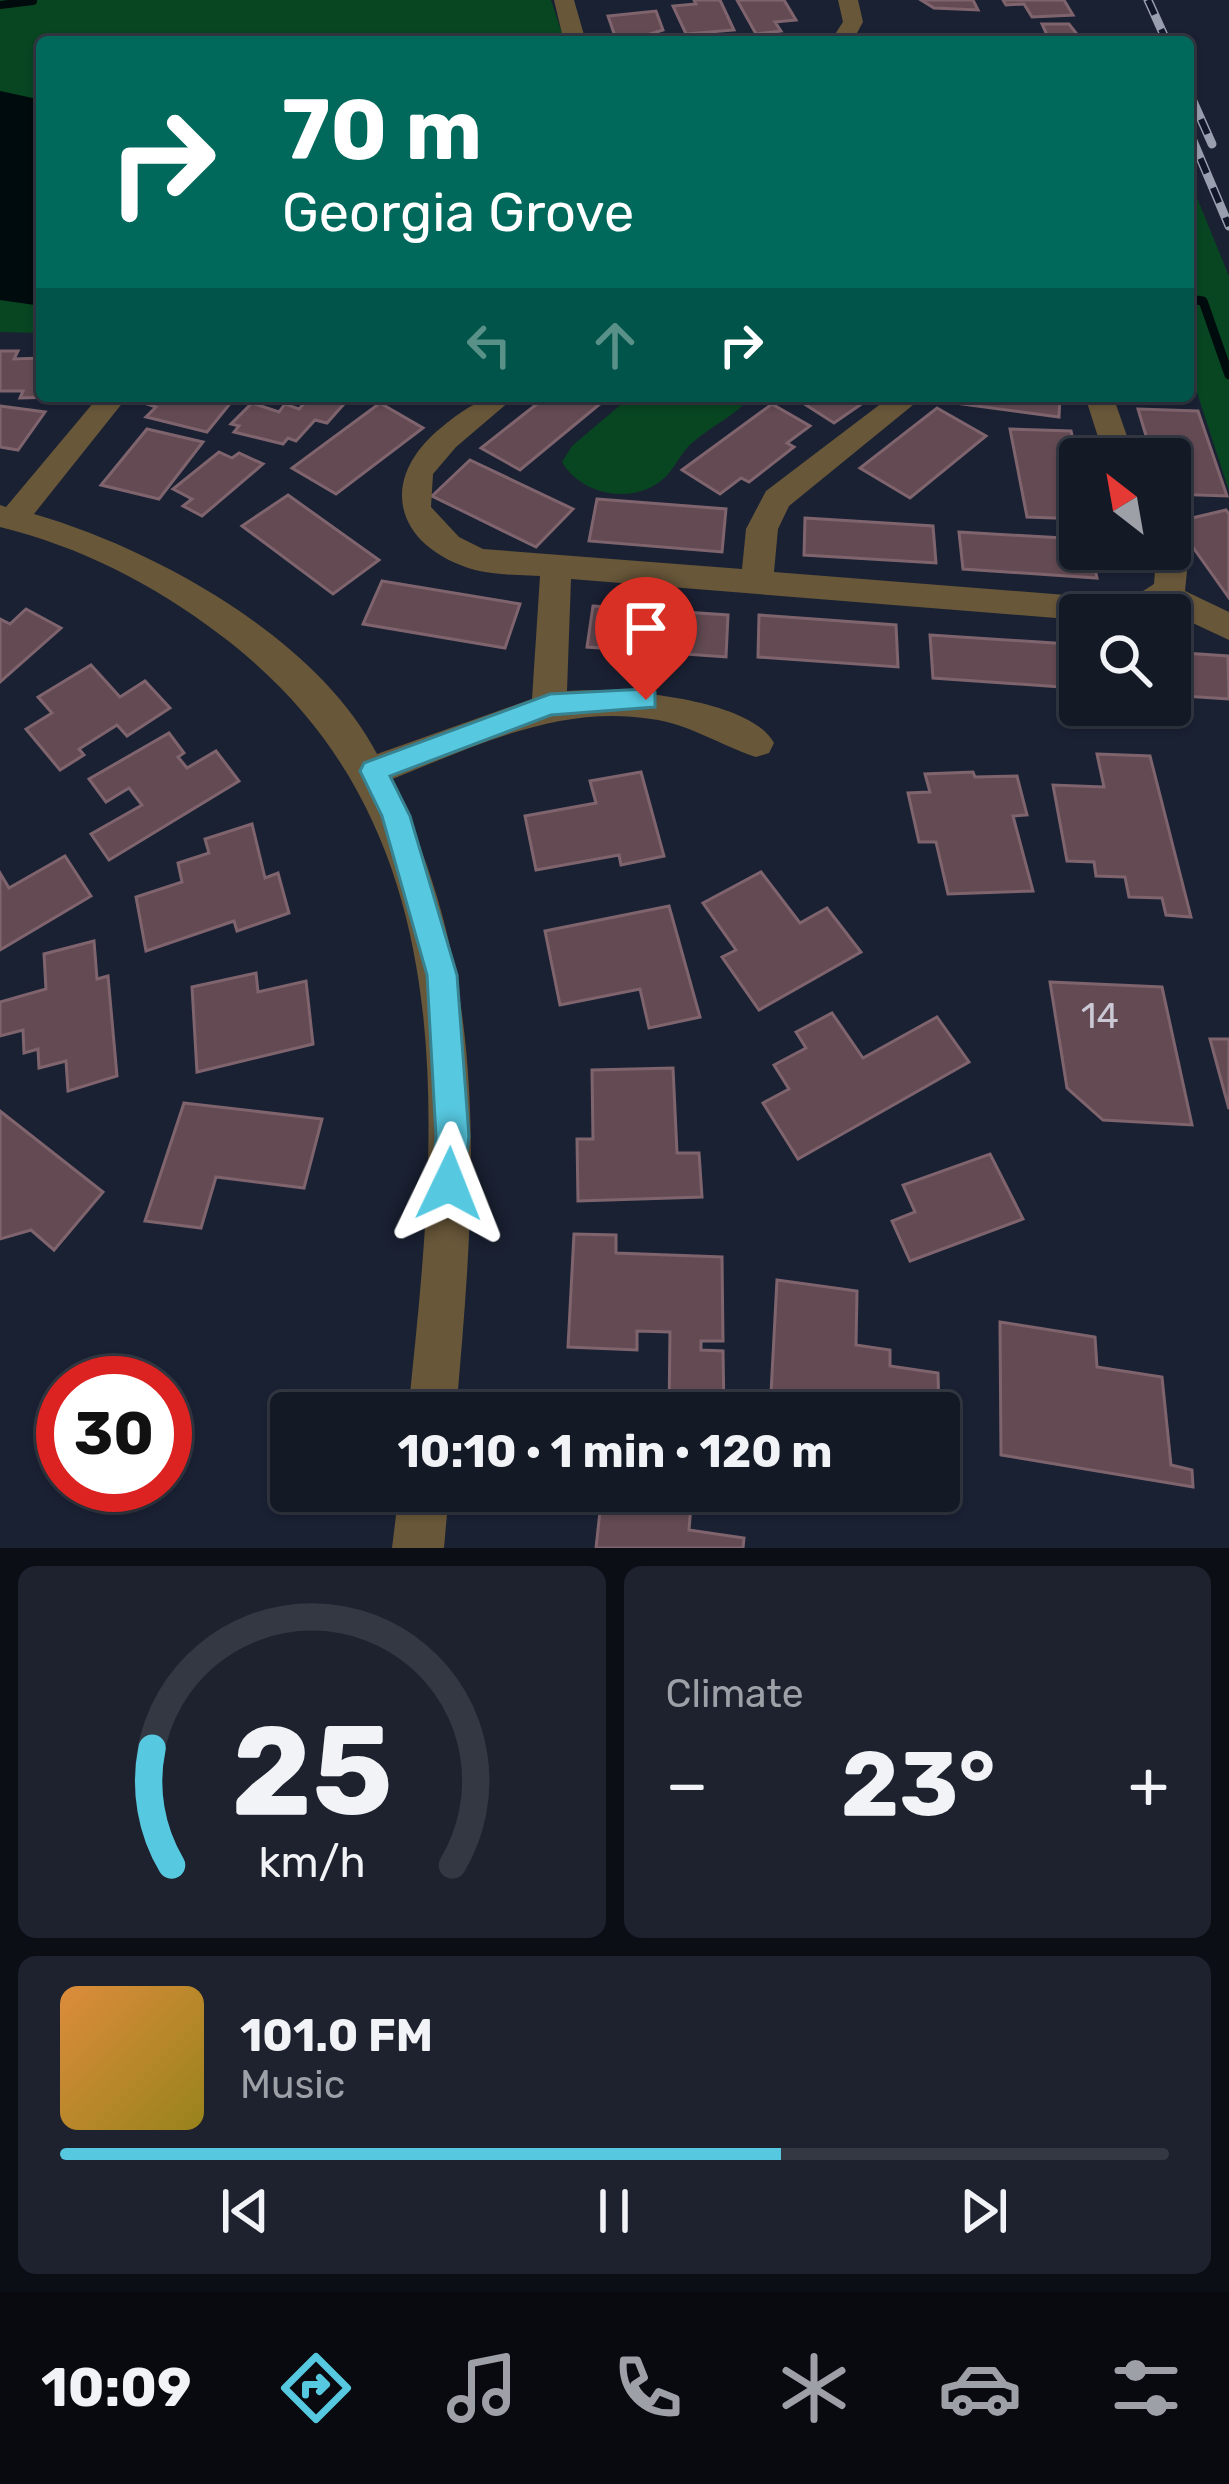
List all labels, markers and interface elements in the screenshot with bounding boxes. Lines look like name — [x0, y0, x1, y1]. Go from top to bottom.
text: 70 m — [282, 80, 482, 180]
icon: right — [84, 84, 240, 240]
text: Georgia Grove — [282, 181, 634, 245]
icon: left — [456, 312, 522, 378]
icon: ahead — [582, 312, 648, 378]
icon: right — [708, 312, 774, 378]
north arrow — [1059, 438, 1191, 570]
map controls — [1059, 438, 1191, 726]
pin — [595, 577, 697, 700]
button: search — [1059, 594, 1191, 726]
icon: arrive — [613, 595, 679, 661]
house number: 14 — [1081, 994, 1119, 1037]
position arrow — [386, 1121, 512, 1247]
speed limit sign: 30 — [36, 1356, 192, 1512]
text: 10:10 · 1 min · 120 m — [397, 1425, 833, 1478]
text: Climate — [666, 1671, 804, 1717]
text: 25 — [231, 1697, 393, 1845]
text: 23° — [841, 1731, 996, 1838]
text: − — [666, 1745, 708, 1824]
text: + — [1128, 1745, 1169, 1824]
text: km/h — [258, 1837, 365, 1888]
text: 101.0 FM — [240, 2009, 433, 2062]
text: Music — [240, 2062, 345, 2108]
icon: previous — [212, 2178, 278, 2244]
icon: pause — [581, 2178, 647, 2244]
icon: next — [951, 2178, 1017, 2244]
icon: directions — [274, 2346, 358, 2430]
icon: music — [440, 2346, 524, 2430]
icon: phone — [606, 2346, 690, 2430]
icon: climate — [772, 2346, 856, 2430]
icon: car — [938, 2346, 1022, 2430]
icon: filters — [1104, 2346, 1188, 2430]
text: 10:09 — [41, 2356, 192, 2420]

